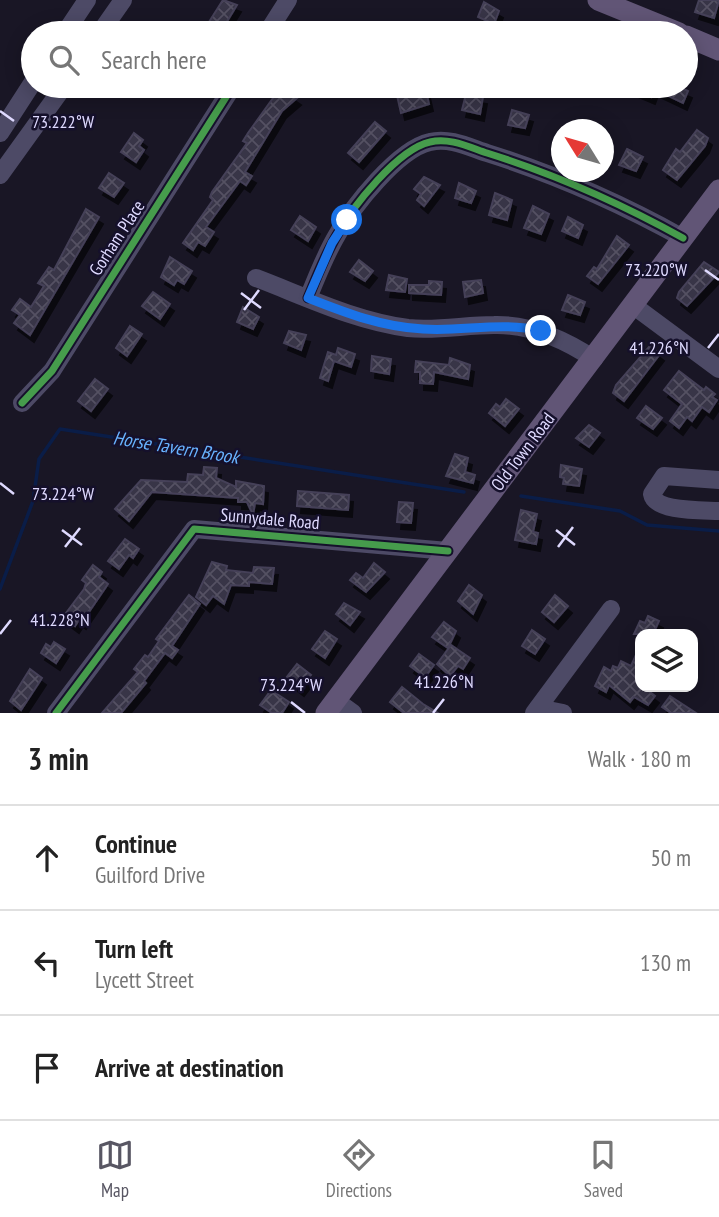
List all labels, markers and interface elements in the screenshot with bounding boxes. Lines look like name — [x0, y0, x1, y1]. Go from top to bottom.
search box — [21, 21, 698, 98]
icon: search — [45, 41, 83, 79]
text: Search here — [101, 43, 207, 76]
text: 73.222°W — [32, 110, 94, 133]
north arrow — [551, 119, 614, 182]
street label: Gorham Place — [84, 196, 149, 280]
route start — [331, 204, 362, 235]
text: 73.220°W — [625, 258, 687, 281]
route end — [525, 315, 556, 346]
text: 41.226°N — [629, 336, 689, 359]
street label: Old Town Road — [486, 408, 559, 495]
water label: Horse Tavern Brook — [112, 425, 243, 469]
text: 73.224°W — [32, 482, 94, 505]
street label: Sunnydale Road — [220, 503, 320, 534]
text: 41.228°N — [30, 608, 90, 631]
map controls — [635, 629, 698, 692]
button: layers — [635, 629, 698, 692]
text: 41.226°N — [414, 670, 474, 693]
text: 73.224°W — [260, 673, 322, 696]
text: 3 min — [28, 739, 89, 778]
text: Walk · 180 m — [588, 744, 691, 773]
text: Continue — [95, 827, 177, 860]
icon: ahead — [28, 839, 66, 877]
text: 50 m — [650, 843, 691, 872]
text: Guilford Drive — [95, 860, 205, 889]
text: Turn left — [95, 932, 173, 965]
icon: left — [28, 944, 66, 982]
text: 130 m — [640, 948, 691, 977]
text: Lycett Street — [95, 965, 194, 994]
icon: arrive — [28, 1049, 66, 1087]
text: Arrive at destination — [95, 1051, 284, 1084]
tab: Map — [96, 1136, 134, 1202]
tab: Directions — [326, 1136, 392, 1202]
tab: Saved — [584, 1136, 623, 1202]

